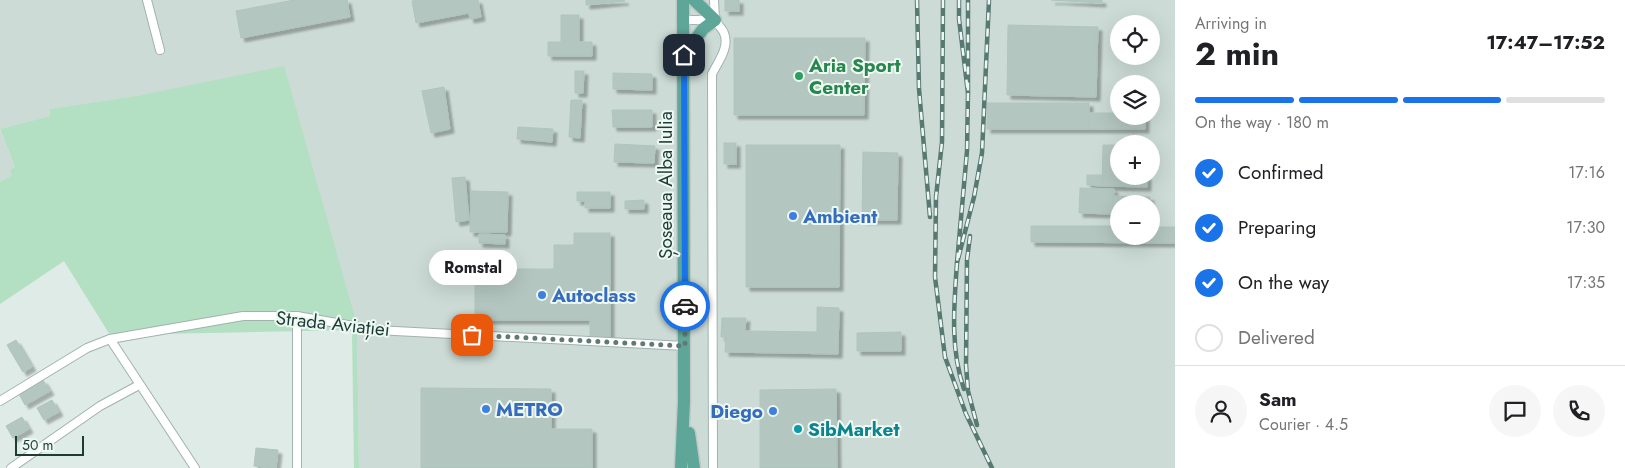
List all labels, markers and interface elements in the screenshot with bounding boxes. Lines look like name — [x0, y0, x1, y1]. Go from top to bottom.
text: Arriving in — [1195, 12, 1267, 35]
map controls — [1110, 15, 1160, 245]
button: locate — [1110, 15, 1160, 65]
text: 17:47–17:52 — [1486, 29, 1605, 56]
text: 2 min — [1195, 31, 1279, 77]
pin — [663, 34, 705, 76]
icon: home — [670, 41, 698, 69]
place label: Aria Sport Center — [808, 52, 901, 101]
marker: Aria Sport Center — [793, 70, 805, 82]
button: layers — [1110, 75, 1160, 125]
street label: Șoseaua Alba Iulia — [652, 111, 679, 259]
text: On the way · 180 m — [1195, 111, 1329, 134]
button: + — [1110, 135, 1160, 185]
icon: check — [1195, 159, 1223, 187]
text: Confirmed — [1238, 159, 1324, 186]
text: 17:16 — [1568, 161, 1605, 184]
button: − — [1110, 195, 1160, 245]
place label: Ambient — [802, 203, 877, 230]
marker: Ambient — [787, 210, 799, 222]
icon: check — [1195, 214, 1223, 242]
text: Preparing — [1238, 214, 1316, 241]
text: 17:30 — [1566, 216, 1605, 239]
callout: Romstal — [428, 250, 516, 285]
text: Romstal — [444, 256, 502, 279]
icon: check — [1195, 269, 1223, 297]
text: On the way — [1238, 269, 1329, 296]
text: 17:35 — [1567, 271, 1605, 294]
courier — [660, 281, 710, 331]
place label: Autoclass — [551, 282, 636, 309]
marker: Autoclass — [536, 289, 548, 301]
icon: car — [671, 292, 699, 320]
street label: Strada Aviației — [275, 304, 391, 343]
pin — [451, 314, 493, 356]
icon: bag — [458, 321, 486, 349]
text: Delivered — [1238, 324, 1315, 351]
button: person — [1195, 385, 1247, 437]
button: chat — [1489, 385, 1541, 437]
button: phone — [1553, 385, 1605, 437]
text: Sam — [1259, 386, 1297, 413]
place label: METRO — [496, 396, 563, 423]
place label: Diego — [710, 398, 763, 425]
marker: METRO — [480, 403, 492, 415]
marker: Diego — [767, 405, 779, 417]
text: Courier · 4.5 — [1259, 413, 1348, 436]
place label: SibMarket — [808, 416, 899, 443]
marker: SibMarket — [792, 423, 804, 435]
scale bar — [15, 433, 84, 456]
text: 50 m — [22, 435, 53, 455]

